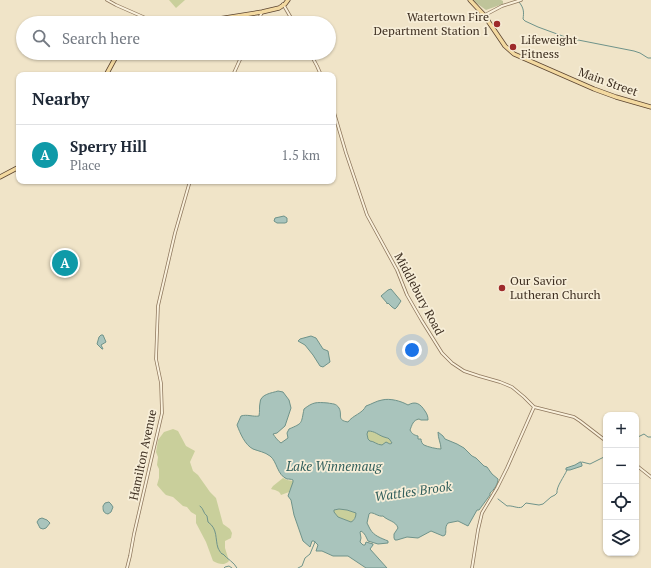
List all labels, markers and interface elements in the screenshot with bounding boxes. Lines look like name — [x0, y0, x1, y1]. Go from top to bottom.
place label: Watertown Fire Department Station 1 — [374, 9, 489, 38]
search box — [16, 16, 336, 60]
marker: Watertown Fire Department Station 1 — [492, 19, 502, 29]
icon: search — [30, 27, 52, 49]
text: Search here — [62, 28, 140, 48]
place label: Lifeweight Fitness — [521, 32, 578, 61]
marker: Lifeweight Fitness — [508, 42, 518, 52]
street label: Main Street — [576, 64, 640, 99]
text: Nearby — [32, 87, 90, 110]
text: Sperry Hill — [70, 136, 147, 156]
text: A — [40, 146, 50, 164]
text: 1.5 km — [281, 146, 320, 164]
text: Place — [70, 156, 101, 174]
pin: A — [52, 248, 78, 278]
street label: Middlebury Road — [391, 250, 448, 338]
place label: Our Savior Lutheran Church — [510, 273, 601, 302]
marker: Our Savior Lutheran Church — [497, 283, 507, 293]
your location — [402, 340, 422, 360]
street label: Hamilton Avenue — [126, 408, 159, 502]
map controls — [603, 412, 639, 556]
button: + — [603, 412, 639, 448]
button: − — [603, 448, 639, 484]
water label: Lake Winnemaug — [285, 457, 383, 475]
water label: Wattles Brook — [373, 477, 453, 505]
button: locate — [603, 484, 639, 520]
button: layers — [603, 520, 639, 556]

